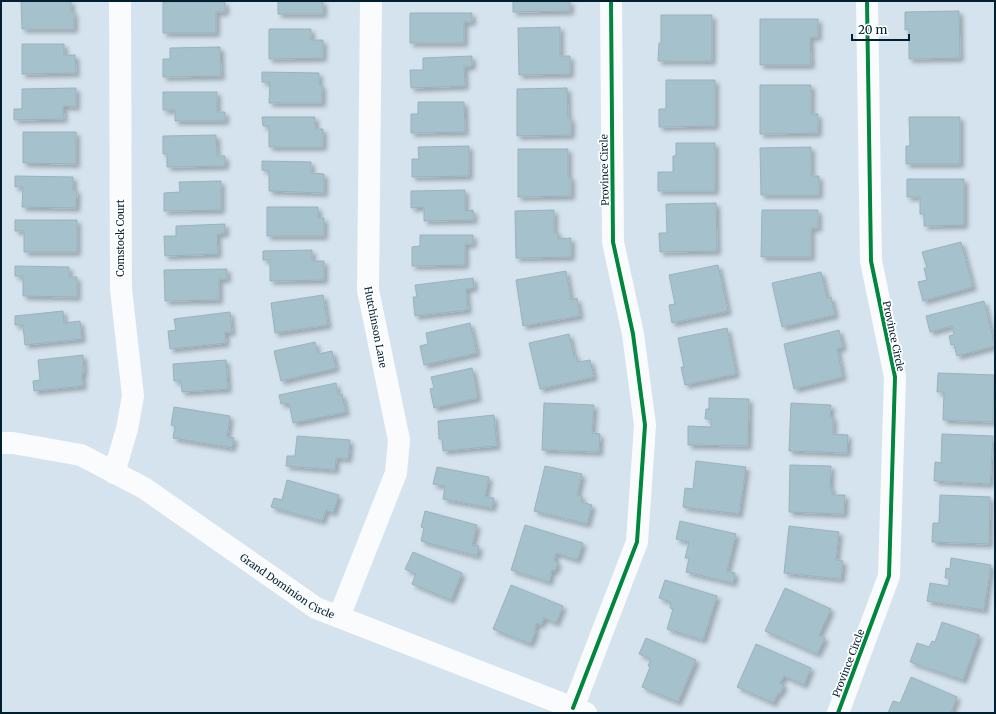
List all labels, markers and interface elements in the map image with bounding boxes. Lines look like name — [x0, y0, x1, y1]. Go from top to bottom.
scale bar — [852, 16, 909, 42]
text: 20 m — [858, 22, 887, 37]
street label: Province Circle — [597, 134, 612, 206]
street label: Comstock Court — [114, 199, 127, 277]
street label: Hutchinson Lane — [361, 285, 390, 369]
street label: Province Circle — [880, 300, 907, 373]
street label: Grand Dominion Circle — [237, 551, 336, 622]
street label: Province Circle — [830, 627, 867, 699]

